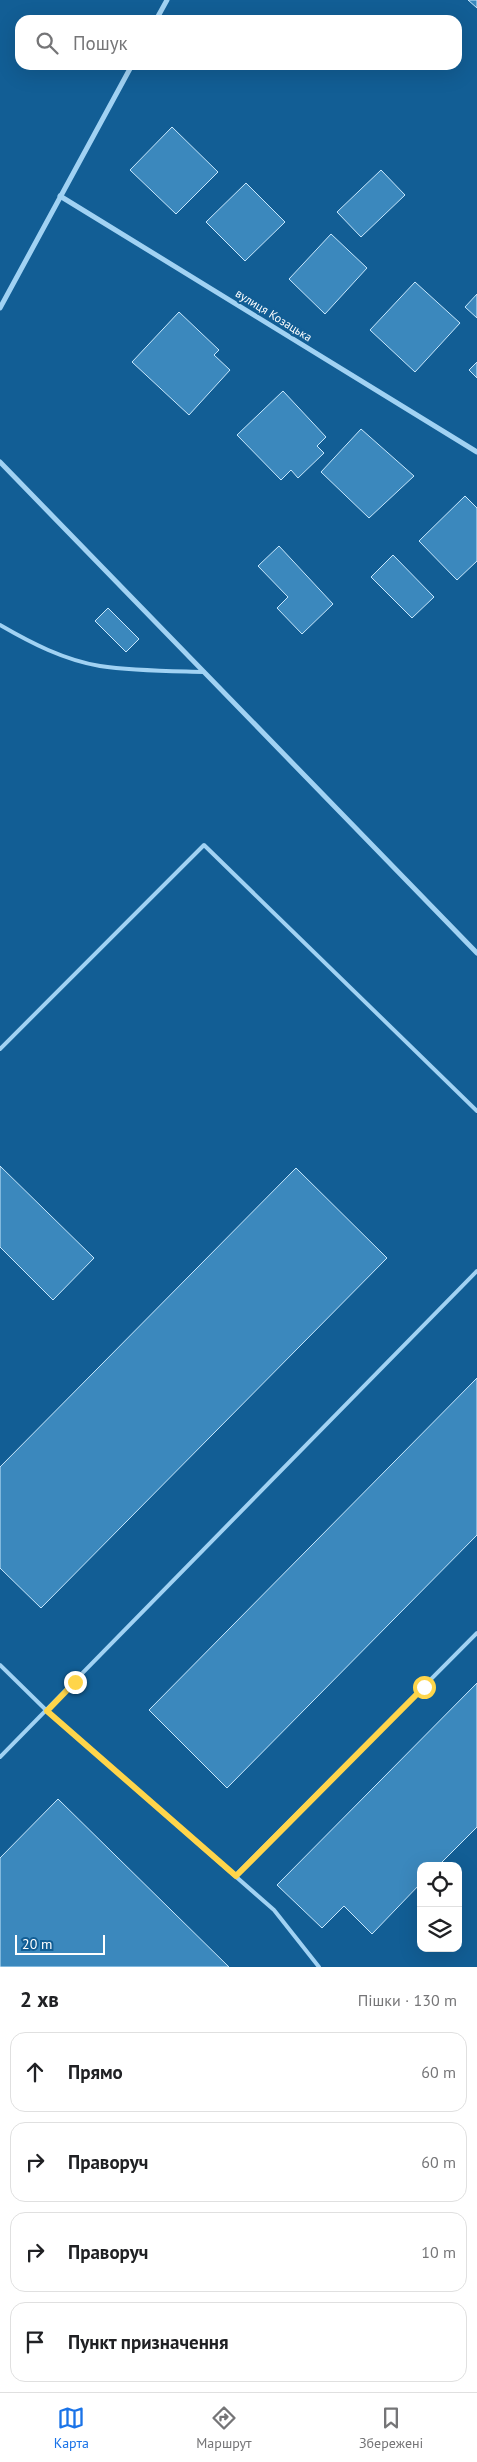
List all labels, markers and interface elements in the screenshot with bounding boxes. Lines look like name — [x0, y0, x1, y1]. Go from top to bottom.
search box — [15, 15, 462, 70]
icon: search — [33, 29, 61, 57]
text: Пошук — [73, 31, 128, 55]
street label: вулиця Козацька — [233, 285, 315, 345]
route end — [64, 1671, 87, 1694]
route start — [413, 1676, 436, 1699]
map controls — [417, 1862, 462, 1952]
button: locate — [417, 1862, 462, 1907]
button: layers — [417, 1907, 462, 1952]
scale bar — [15, 1932, 105, 1955]
text: 20 m — [22, 1935, 52, 1953]
text: 2 хв — [20, 1986, 59, 2013]
text: Пішки · 130 m — [358, 1990, 457, 2010]
icon: ahead — [21, 2058, 49, 2086]
text: Прямо — [68, 2060, 123, 2084]
text: 60 m — [421, 2062, 456, 2082]
icon: right — [21, 2148, 49, 2176]
text: Праворуч — [68, 2150, 148, 2174]
text: 60 m — [421, 2152, 456, 2172]
icon: right — [21, 2238, 49, 2266]
text: Праворуч — [68, 2240, 148, 2264]
text: 10 m — [421, 2242, 456, 2262]
icon: arrive — [21, 2328, 49, 2356]
text: Пункт призначення — [68, 2330, 229, 2354]
tab: Карта — [54, 2404, 89, 2452]
tab: Маршрут — [196, 2404, 252, 2452]
tab: Збережені — [359, 2404, 423, 2452]

